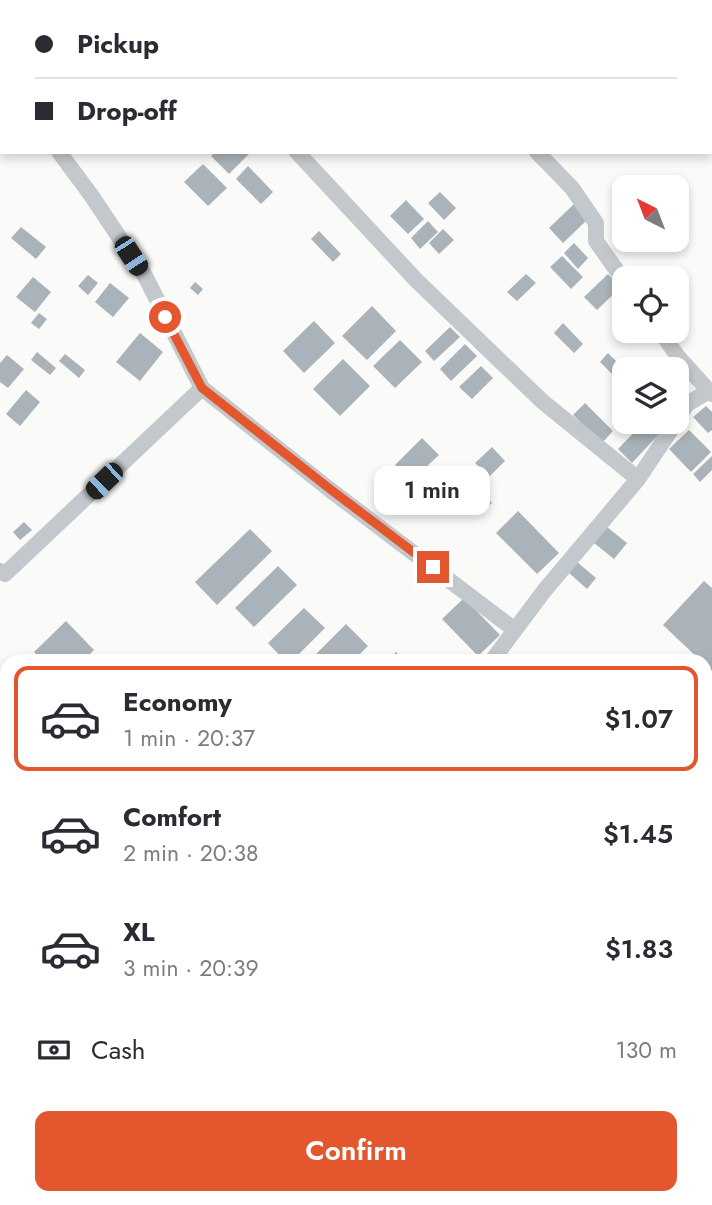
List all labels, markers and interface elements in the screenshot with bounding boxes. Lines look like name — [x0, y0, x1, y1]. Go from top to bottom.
text: Pickup — [77, 25, 159, 63]
text: Drop-off — [77, 92, 177, 130]
north arrow — [612, 175, 690, 252]
map controls — [612, 175, 689, 434]
car — [111, 233, 152, 279]
button: locate — [612, 266, 689, 343]
route start — [149, 301, 181, 333]
button: layers — [612, 357, 689, 434]
car — [82, 459, 127, 503]
callout: 1 min — [375, 466, 491, 514]
text: 1 min — [404, 473, 460, 507]
route end — [417, 551, 449, 583]
text: Economy — [123, 683, 232, 721]
icon: car — [39, 687, 102, 750]
text: $1.07 — [604, 700, 673, 738]
text: 1 min · 20:37 — [123, 721, 255, 755]
text: Comfort — [123, 798, 221, 836]
icon: car — [39, 802, 102, 865]
text: $1.45 — [603, 815, 673, 853]
text: 2 min · 20:38 — [123, 836, 259, 870]
text: XL — [123, 913, 155, 951]
icon: car — [39, 917, 102, 980]
text: $1.83 — [605, 930, 673, 968]
text: 3 min · 20:39 — [123, 951, 259, 985]
icon: cash — [35, 1031, 73, 1069]
text: Cash — [91, 1031, 145, 1069]
text: 130 m — [615, 1033, 677, 1067]
button: Confirm — [35, 1111, 677, 1191]

